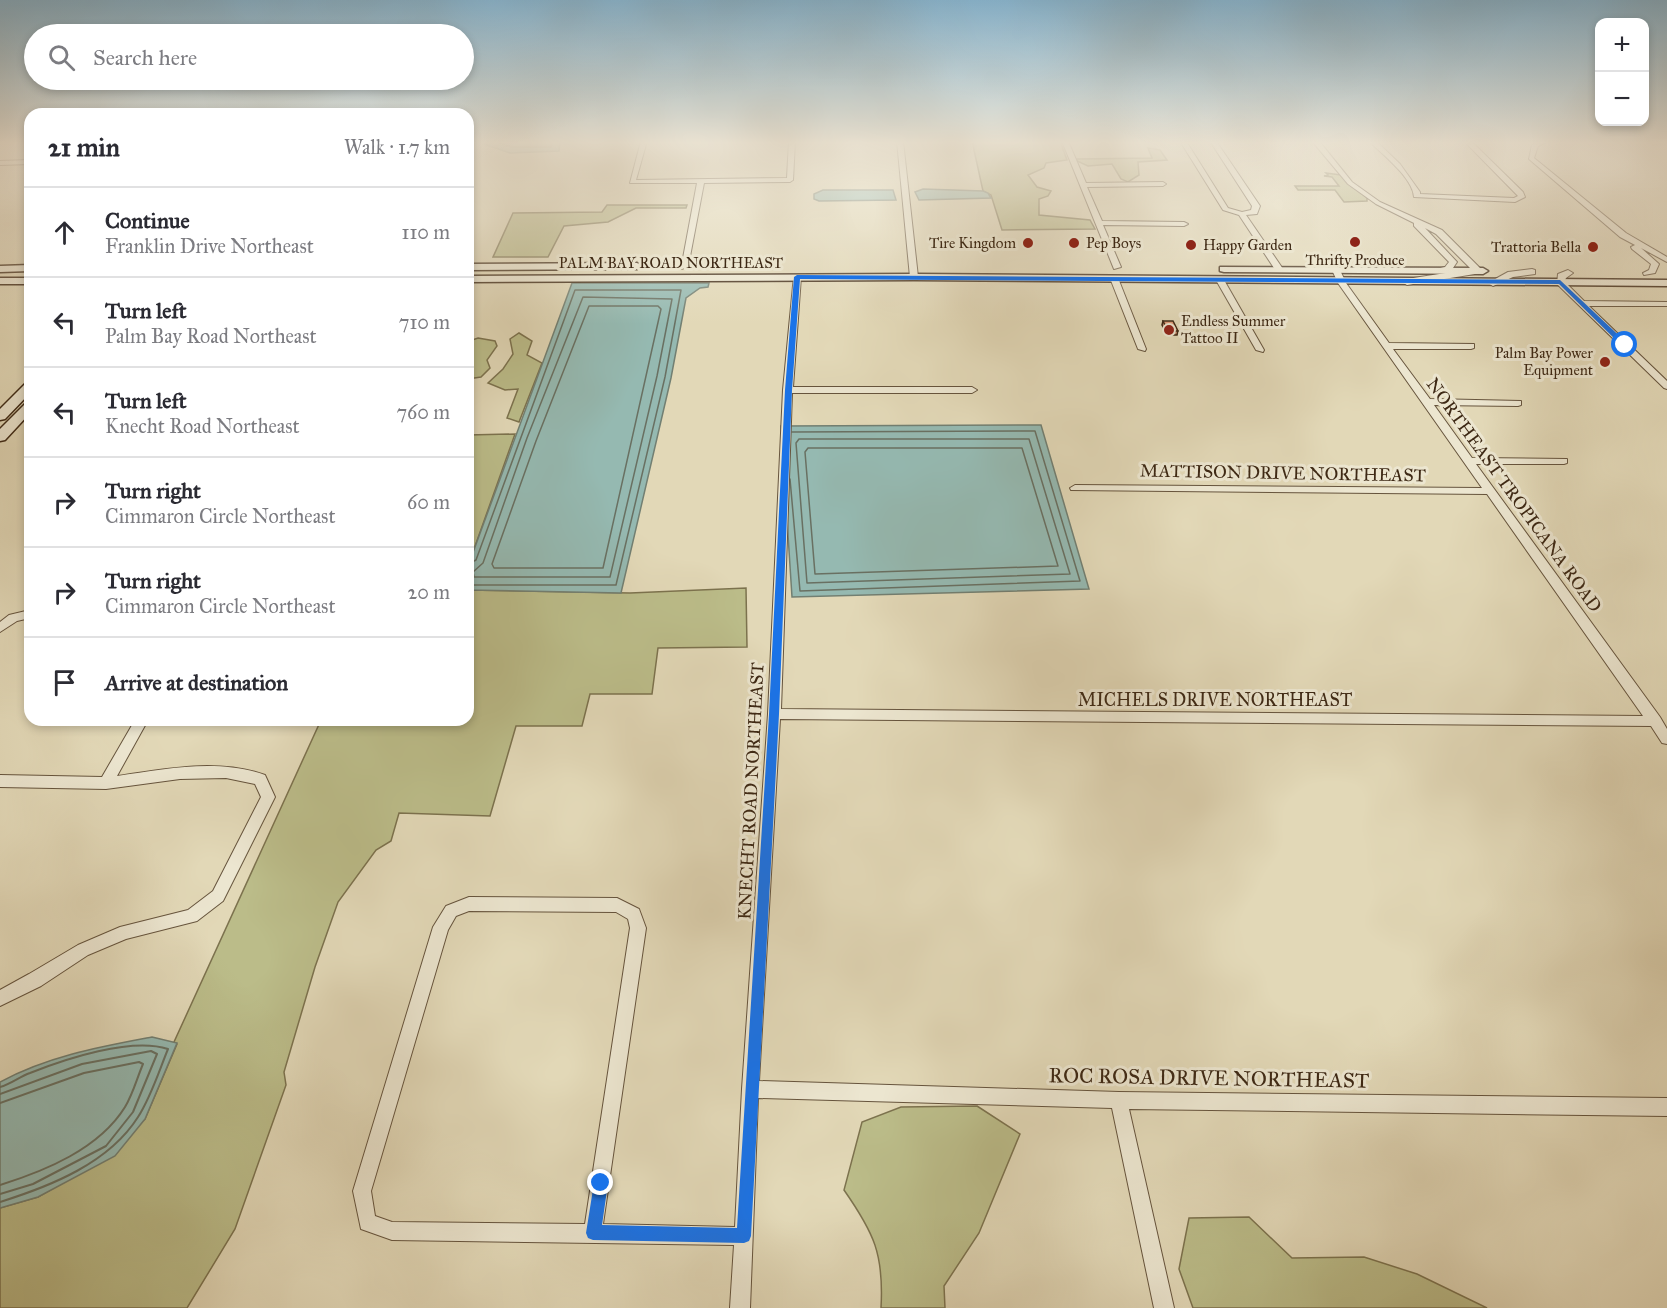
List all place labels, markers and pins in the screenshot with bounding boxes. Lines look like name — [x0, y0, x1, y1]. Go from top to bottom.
place label: Tire Kingdom — [929, 234, 1016, 252]
place label: Pep Boys — [1086, 234, 1141, 252]
marker: Thrifty Produce — [1348, 235, 1362, 249]
marker: Tire Kingdom — [1021, 236, 1035, 250]
marker: Pep Boys — [1067, 236, 1081, 250]
place label: Happy Garden — [1203, 236, 1292, 254]
marker: Happy Garden — [1184, 238, 1198, 252]
place label: Trattoria Bella — [1491, 238, 1582, 256]
marker: Trattoria Bella — [1586, 240, 1600, 254]
place label: Thrifty Produce — [1306, 251, 1404, 269]
place label: Endless Summer Tattoo II — [1181, 312, 1286, 347]
marker: Endless Summer Tattoo II — [1162, 323, 1176, 337]
place label: Palm Bay Power Equipment — [1495, 344, 1594, 380]
marker: Palm Bay Power Equipment — [1598, 355, 1612, 369]

